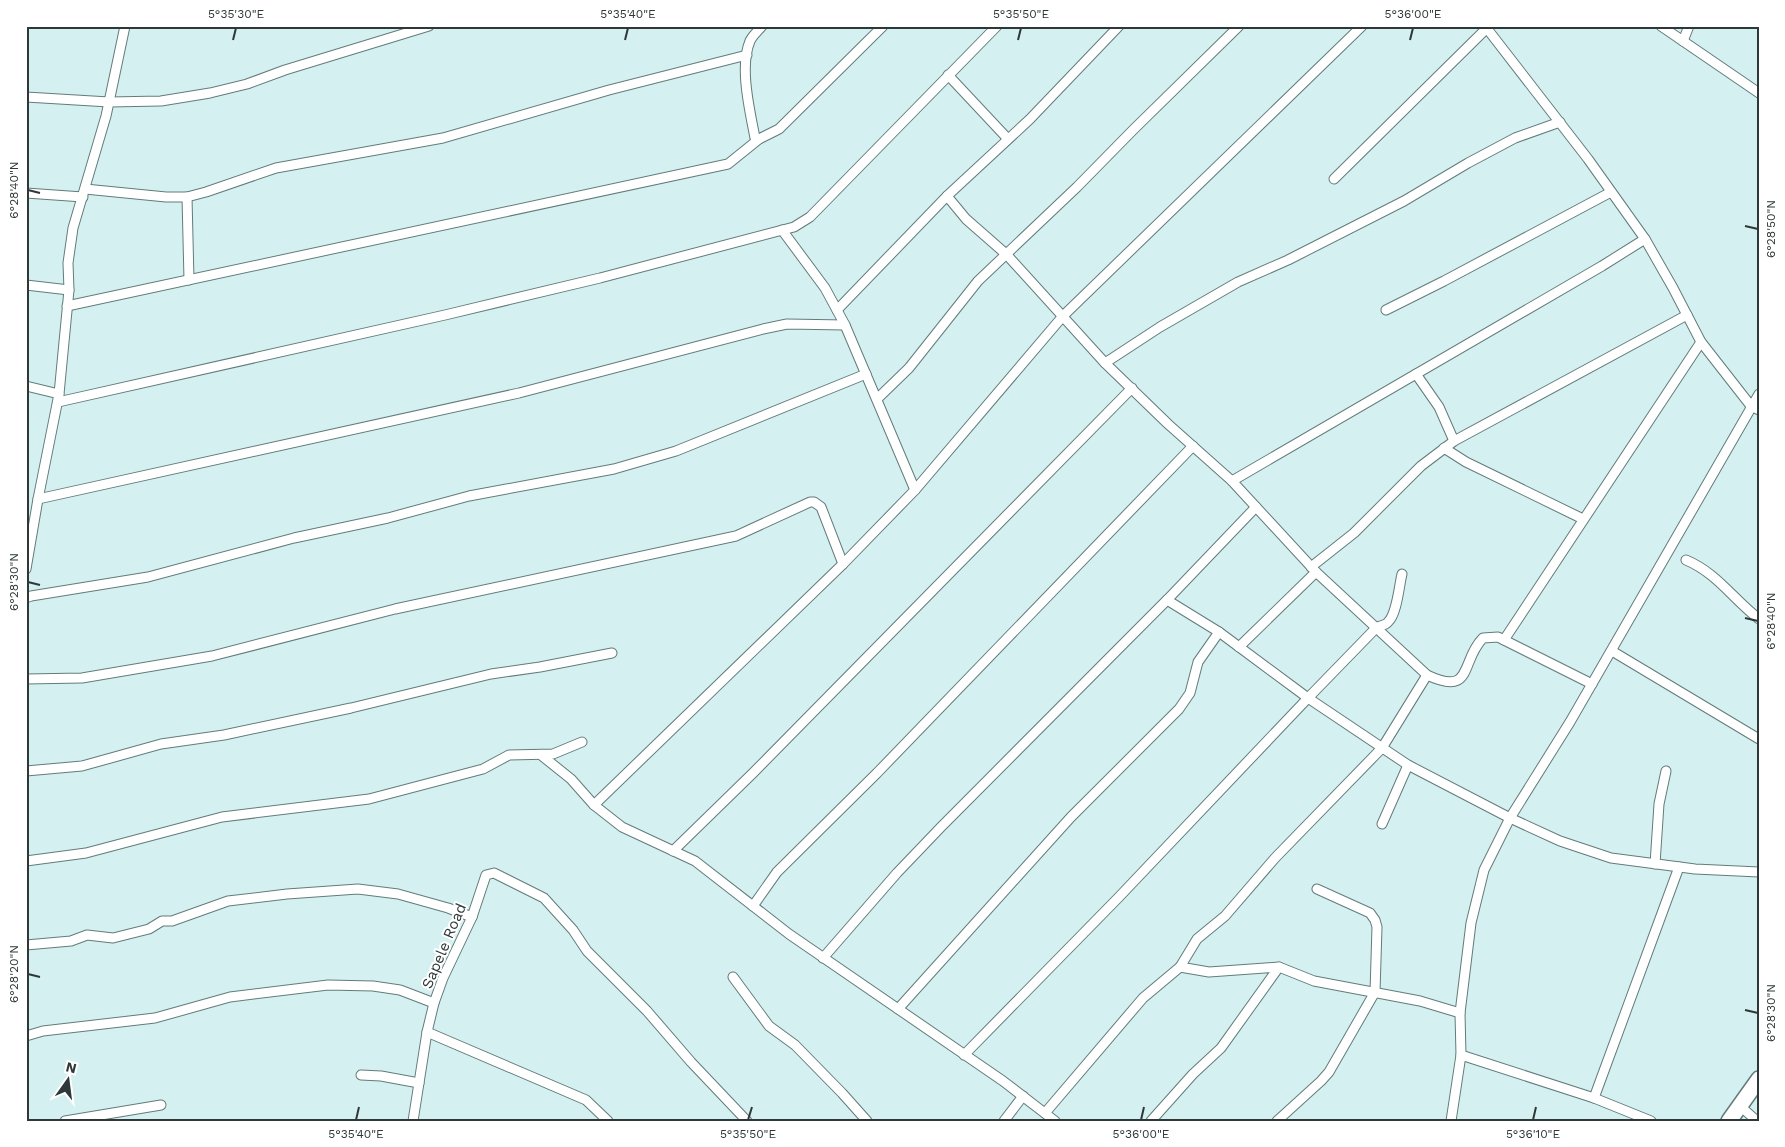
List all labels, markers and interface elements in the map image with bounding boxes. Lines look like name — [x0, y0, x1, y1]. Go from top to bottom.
text: 5°35'30"E — [208, 7, 264, 21]
text: 5°35'40"E — [600, 7, 656, 21]
text: 5°35'50"E — [993, 7, 1049, 21]
text: 5°36'00"E — [1384, 7, 1442, 21]
text: 6°28'40"N — [7, 161, 21, 219]
text: 6°28'50"N — [1764, 200, 1778, 258]
text: 6°28'30"N — [7, 553, 21, 611]
text: 6°28'40"N — [1764, 592, 1778, 650]
street label: Sapele Road — [418, 901, 470, 991]
text: 6°28'20"N — [7, 945, 21, 1003]
text: 6°28'30"N — [1764, 984, 1778, 1042]
north arrow — [42, 1054, 92, 1104]
text: N — [64, 1058, 78, 1076]
text: 5°35'40"E — [328, 1127, 384, 1141]
text: 5°35'50"E — [720, 1127, 776, 1141]
text: 5°36'00"E — [1112, 1127, 1170, 1141]
text: 5°36'10"E — [1506, 1127, 1560, 1141]

